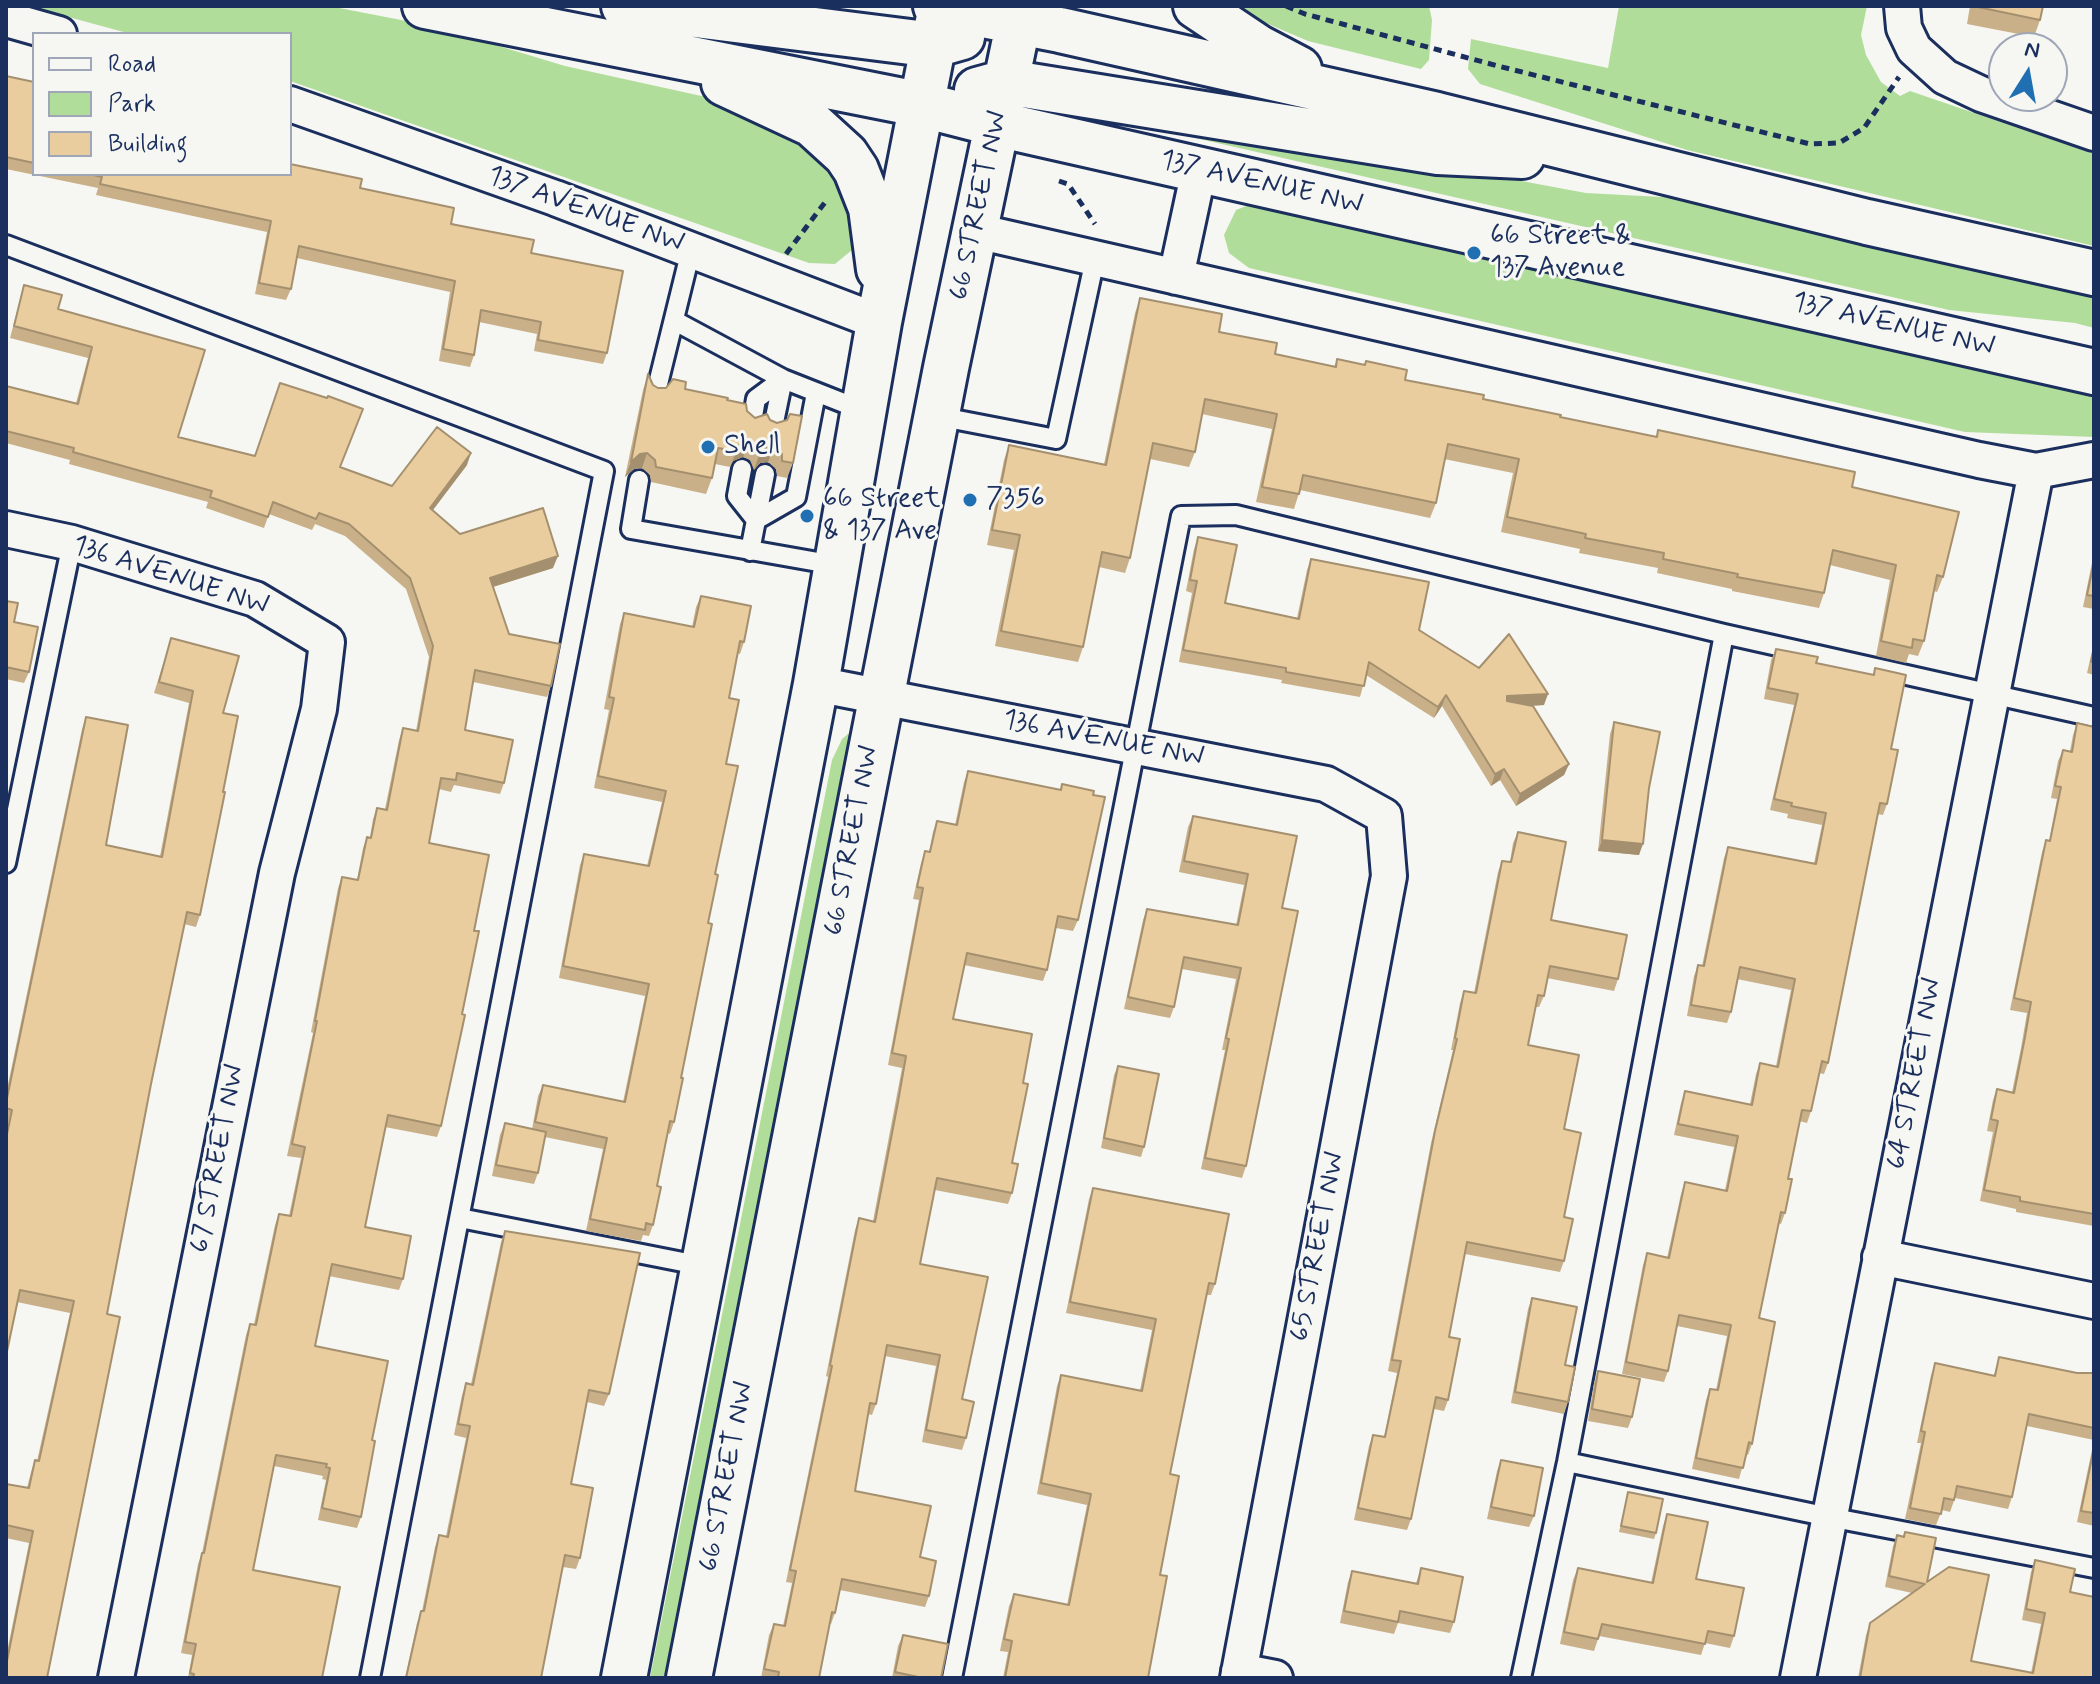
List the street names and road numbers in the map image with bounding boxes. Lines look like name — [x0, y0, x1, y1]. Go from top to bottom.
street label: 66 STREET NW — [944, 108, 1016, 304]
street label: 137 AVENUE NW — [1157, 144, 1365, 224]
street label: 137 AVENUE NW — [482, 160, 688, 262]
street label: 137 AVENUE NW — [1789, 286, 1997, 366]
street label: 136 AVENUE NW — [68, 530, 272, 624]
street label: 136 AVENUE NW — [1000, 704, 1206, 776]
street label: 66 STREET NW — [818, 743, 888, 939]
street label: 64 STREET NW — [1881, 976, 1951, 1172]
street label: 67 STREET NW — [184, 1062, 254, 1256]
street label: 65 STREET NW — [1284, 1150, 1354, 1344]
street label: 66 STREET NW — [693, 1379, 763, 1575]

